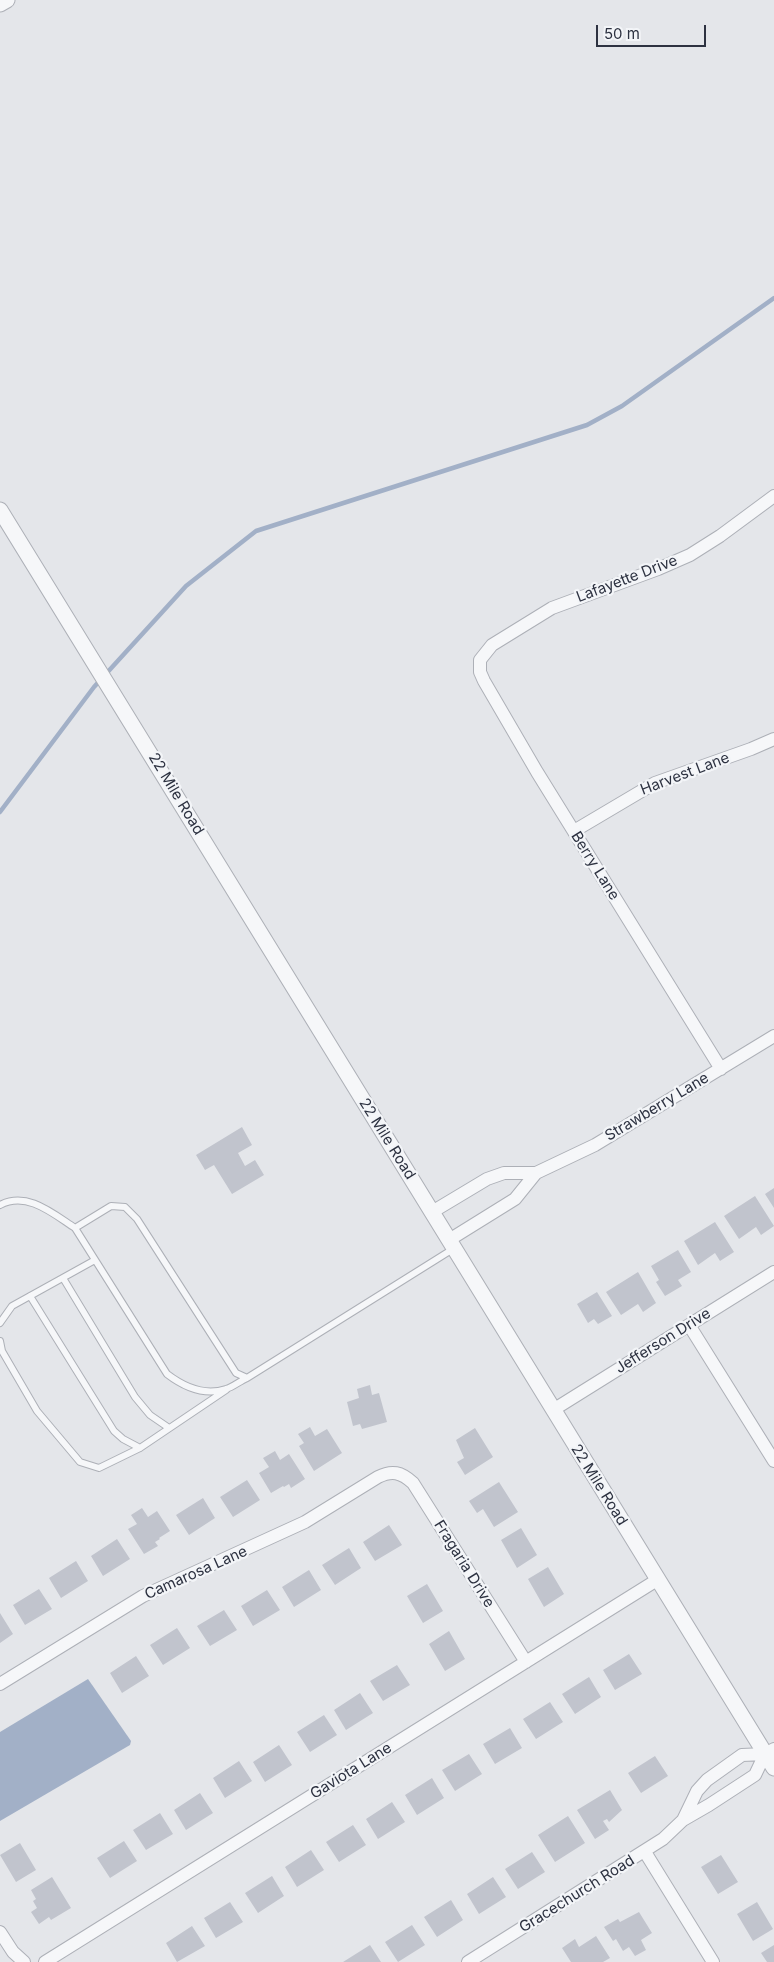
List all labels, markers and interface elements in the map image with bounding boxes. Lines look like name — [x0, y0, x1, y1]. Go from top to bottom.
scale bar — [599, 15, 709, 47]
text: 50 m — [604, 24, 640, 43]
street label: Lafayette Drive — [574, 551, 680, 607]
street label: Harvest Lane — [638, 749, 732, 799]
street label: 22 Mile Road — [144, 750, 208, 838]
street label: Berry Lane — [567, 828, 623, 904]
street label: Strawberry Lane — [602, 1069, 712, 1145]
street label: 22 Mile Road — [355, 1095, 419, 1183]
street label: Jefferson Drive — [612, 1304, 714, 1378]
street label: 22 Mile Road — [567, 1441, 631, 1529]
street label: Fragaria Drive — [430, 1517, 498, 1611]
street label: Camarosa Lane — [142, 1542, 250, 1604]
street label: Gaviota Lane — [307, 1739, 395, 1803]
street label: Gracechurch Road — [516, 1851, 638, 1937]

